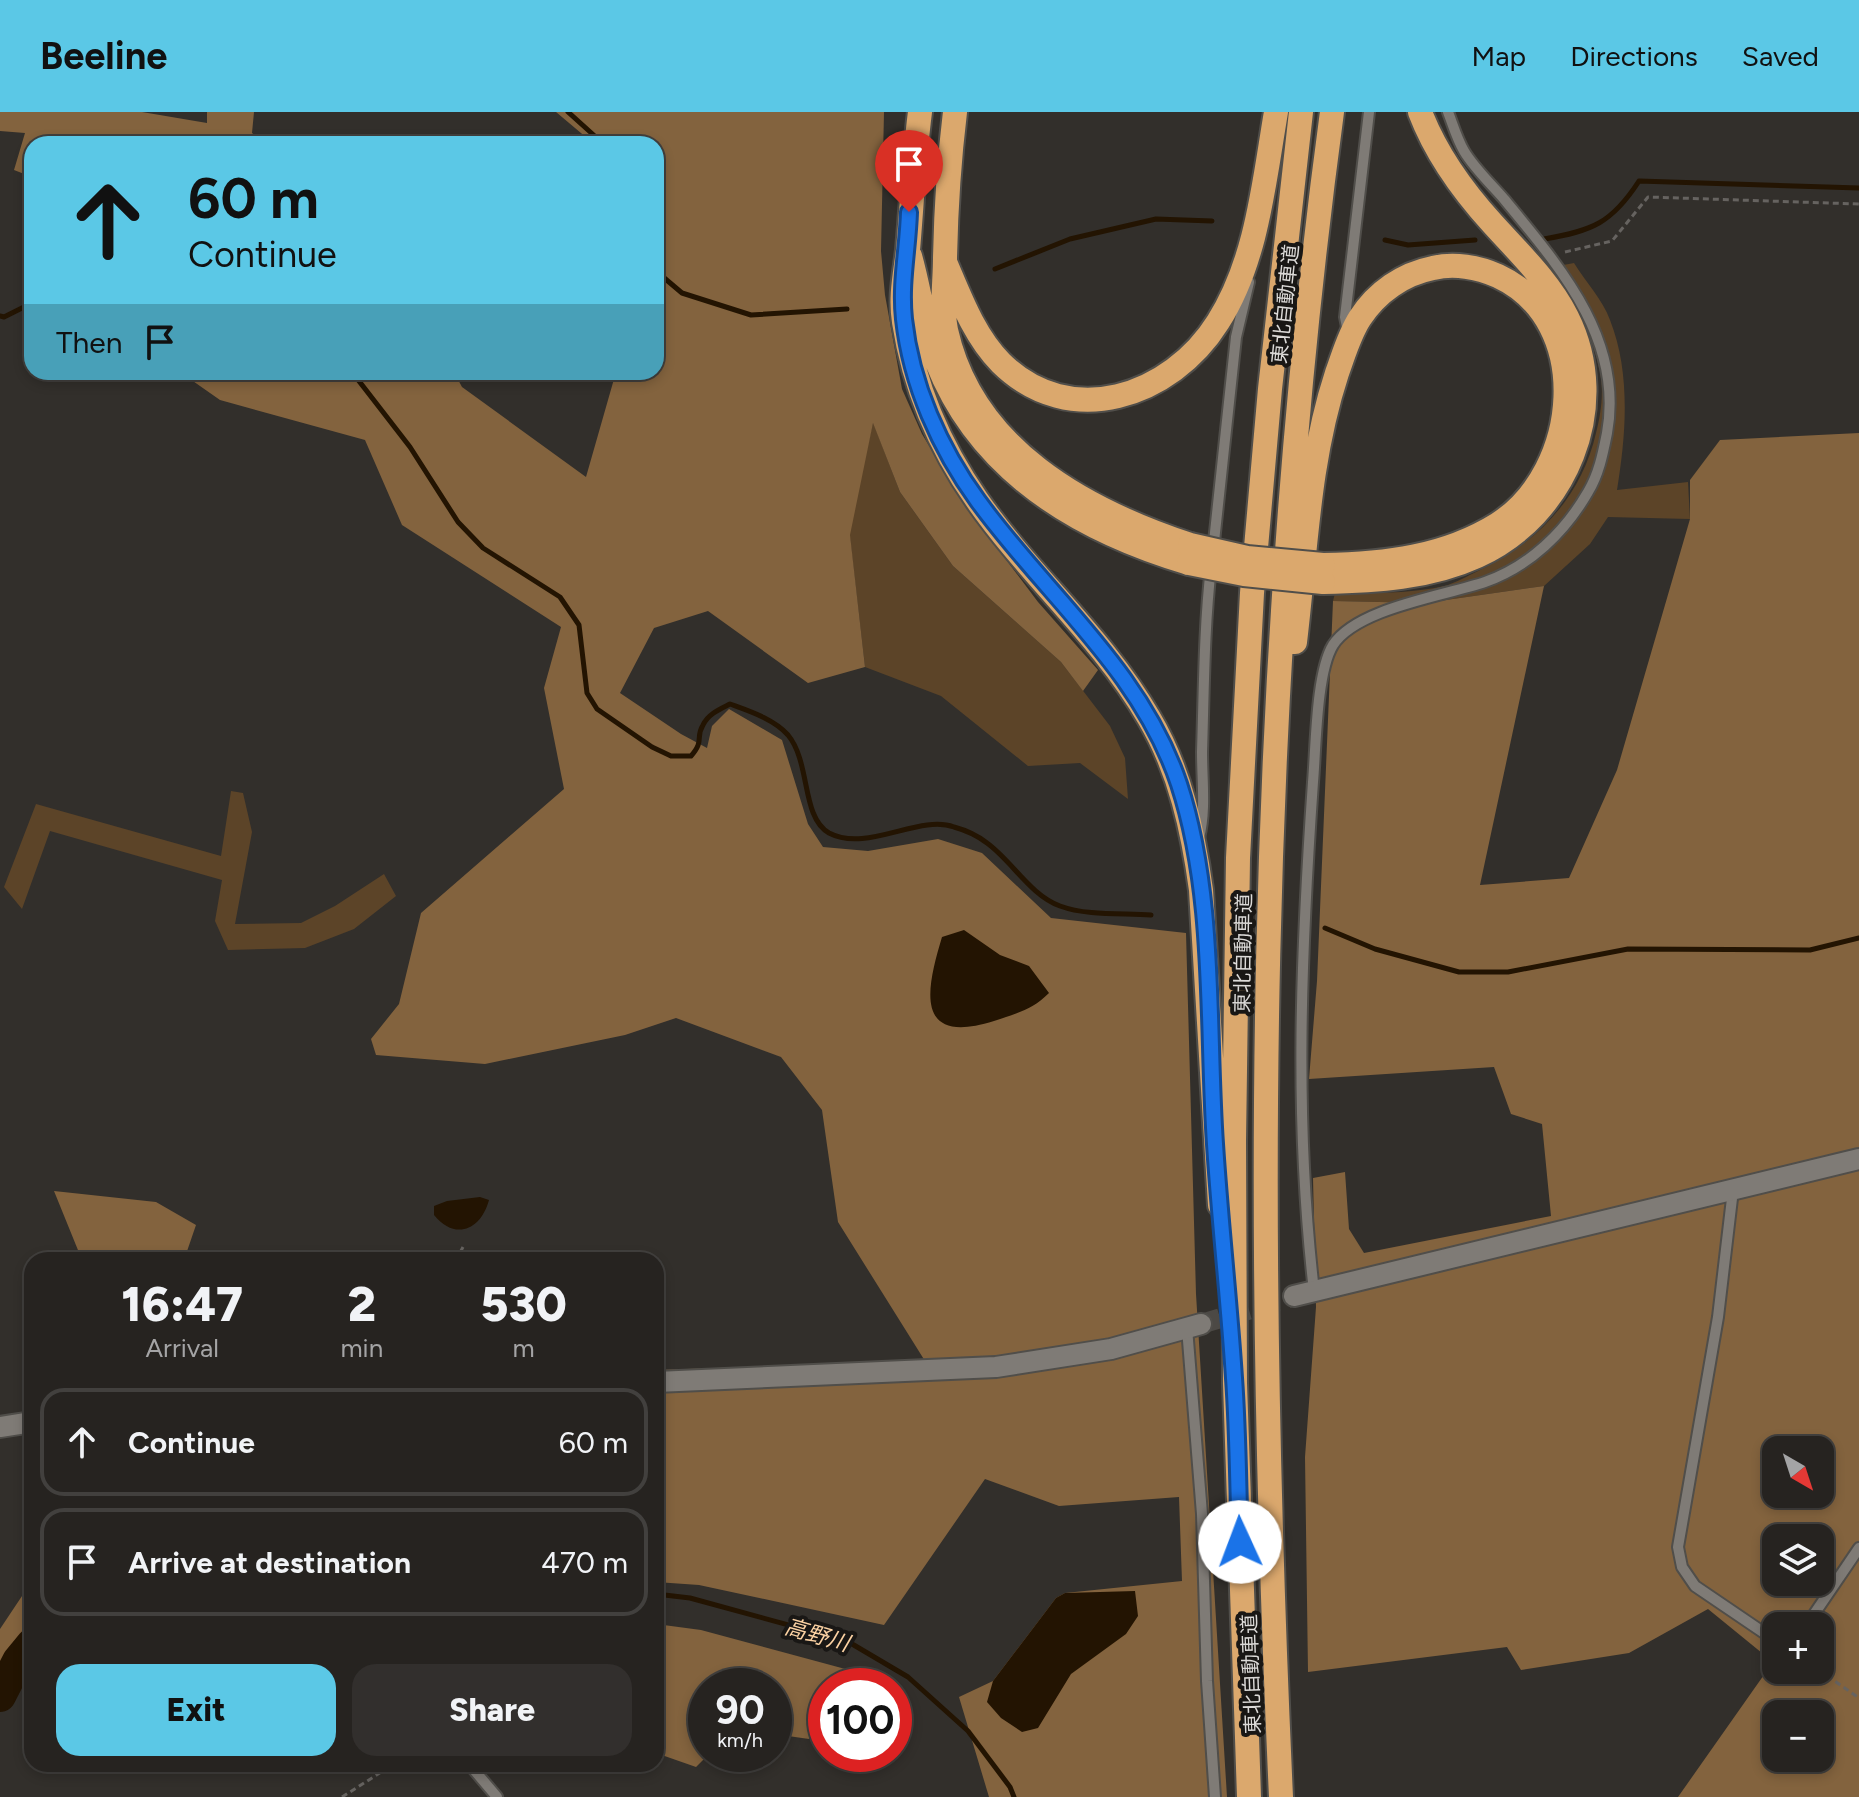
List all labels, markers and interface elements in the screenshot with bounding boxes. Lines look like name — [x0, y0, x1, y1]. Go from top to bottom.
text: Beeline — [40, 33, 167, 79]
text: Map — [1472, 39, 1526, 73]
text: Directions — [1570, 39, 1698, 73]
text: Saved — [1742, 39, 1819, 73]
pin — [875, 130, 943, 212]
icon: arrive — [887, 142, 931, 186]
text: 60 m — [188, 165, 319, 232]
icon: ahead — [56, 168, 160, 272]
text: Continue — [188, 233, 337, 276]
street label: 東北自動車道 — [1267, 243, 1303, 365]
icon: arrive — [138, 320, 182, 364]
text: Then — [56, 324, 122, 361]
street label: 東北自動車道 — [1230, 893, 1256, 1013]
text: 16:47 — [121, 1275, 243, 1333]
text: 2 — [348, 1275, 376, 1333]
text: 530 — [480, 1275, 567, 1333]
text: Arrival — [146, 1332, 219, 1364]
text: min — [340, 1332, 383, 1364]
text: m — [513, 1332, 535, 1364]
icon: ahead — [60, 1420, 104, 1464]
text: Continue — [128, 1424, 255, 1461]
text: 60 m — [559, 1424, 628, 1461]
north arrow — [1762, 1436, 1834, 1508]
map controls — [1762, 1436, 1834, 1772]
position arrow — [1198, 1500, 1282, 1584]
button: layers — [1762, 1524, 1834, 1596]
icon: arrive — [60, 1540, 104, 1584]
text: Arrive at destination — [128, 1544, 411, 1581]
text: 470 m — [541, 1544, 628, 1581]
button: + — [1762, 1612, 1834, 1684]
water label: 高野川 — [782, 1613, 854, 1658]
street label: 東北自動車道 — [1237, 1614, 1265, 1734]
button: Exit — [56, 1664, 336, 1756]
button: Share — [352, 1664, 632, 1756]
speed limit sign: 100 — [808, 1668, 912, 1772]
text: 90 — [715, 1686, 765, 1734]
button: − — [1762, 1700, 1834, 1772]
text: km/h — [717, 1728, 763, 1752]

